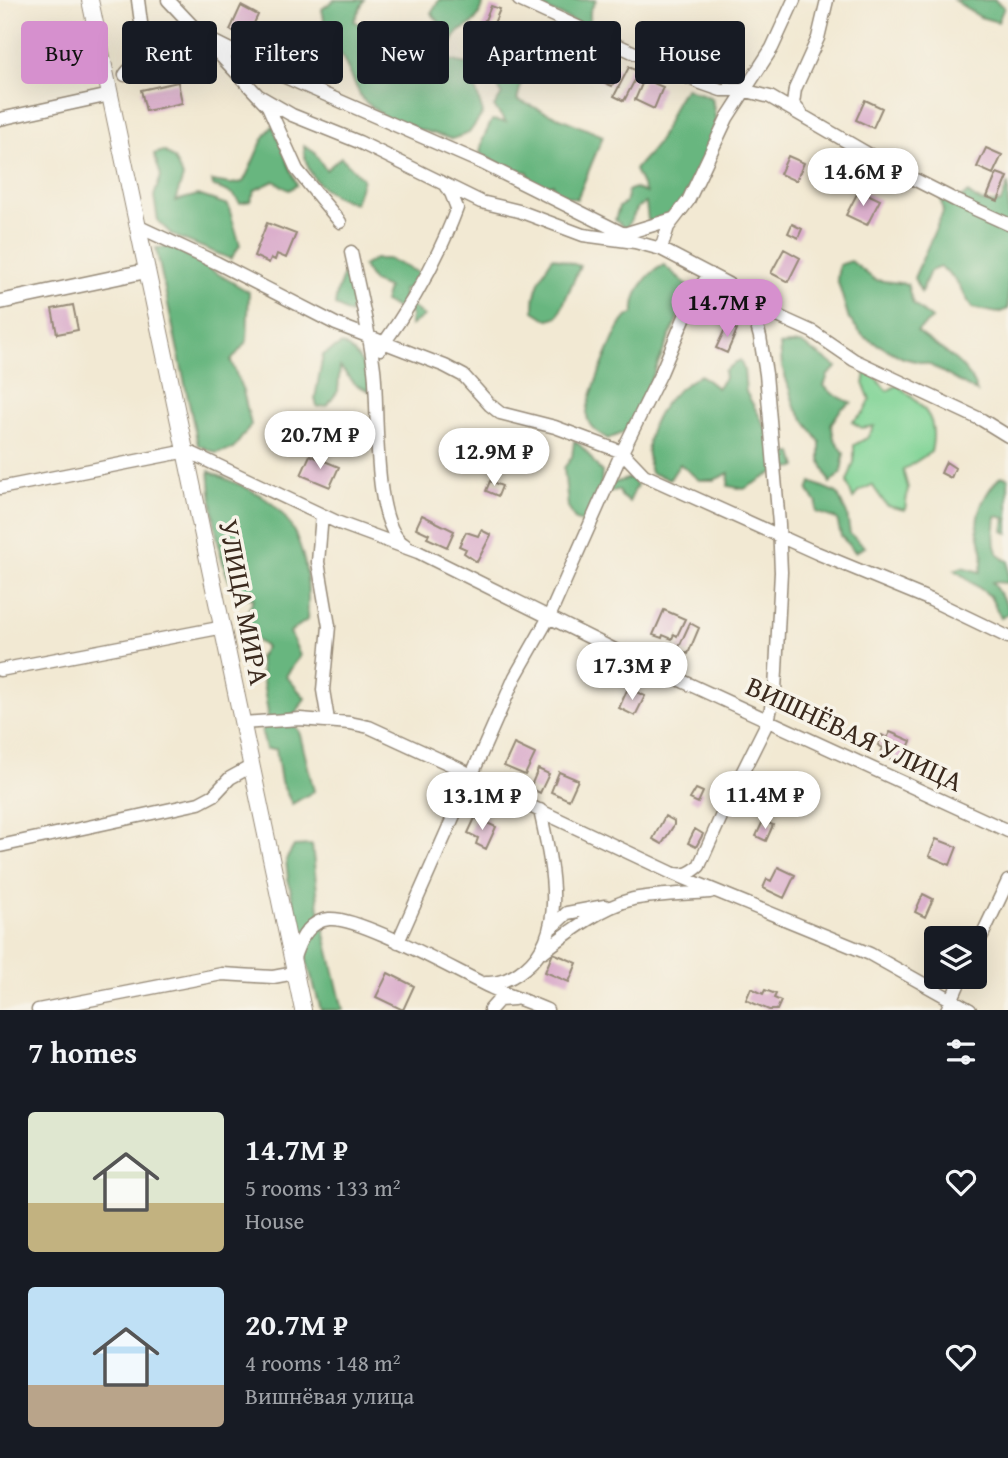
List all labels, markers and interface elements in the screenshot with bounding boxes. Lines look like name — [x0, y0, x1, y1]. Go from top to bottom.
chip: Buy — [21, 21, 108, 84]
chip: Rent — [122, 21, 217, 84]
chip: Filters — [231, 21, 343, 84]
chip: New — [357, 21, 449, 84]
chip: Apartment — [463, 21, 621, 84]
chip: House — [635, 21, 745, 84]
pin: 14.6M ₽ — [798, 148, 928, 208]
text: 14.6M ₽ — [823, 154, 903, 187]
pin: 14.7M ₽ — [662, 280, 792, 339]
text: 14.7M ₽ — [687, 285, 767, 318]
pin: 20.7M ₽ — [255, 412, 385, 471]
text: 20.7M ₽ — [280, 417, 360, 450]
pin: 12.9M ₽ — [429, 428, 559, 488]
text: 12.9M ₽ — [454, 434, 534, 467]
street label: УЛИЦА МИРА — [209, 516, 281, 688]
pin: 17.3M ₽ — [567, 642, 697, 702]
text: 17.3M ₽ — [592, 648, 672, 681]
street label: ВИШНЁВАЯ УЛИЦА — [740, 665, 970, 801]
pin: 13.1M ₽ — [417, 772, 547, 832]
pin: 11.4M ₽ — [700, 772, 830, 831]
text: 11.4M ₽ — [725, 777, 805, 810]
text: 13.1M ₽ — [442, 778, 522, 811]
map controls — [924, 926, 987, 989]
button: layers — [924, 926, 987, 989]
text: 7 homes — [28, 1030, 137, 1074]
icon: filters — [942, 1033, 980, 1071]
text: 14.7M ₽ — [245, 1127, 348, 1171]
icon: home — [84, 1140, 168, 1224]
icon: heart — [942, 1163, 980, 1201]
text: 5 rooms · 133 m² — [245, 1171, 400, 1204]
text: House — [245, 1204, 304, 1237]
text: 20.7M ₽ — [245, 1302, 348, 1346]
icon: home — [84, 1315, 168, 1399]
icon: heart — [942, 1338, 980, 1376]
text: 4 rooms · 148 m² — [245, 1346, 400, 1379]
text: Вишнёвая улица — [245, 1379, 414, 1412]

